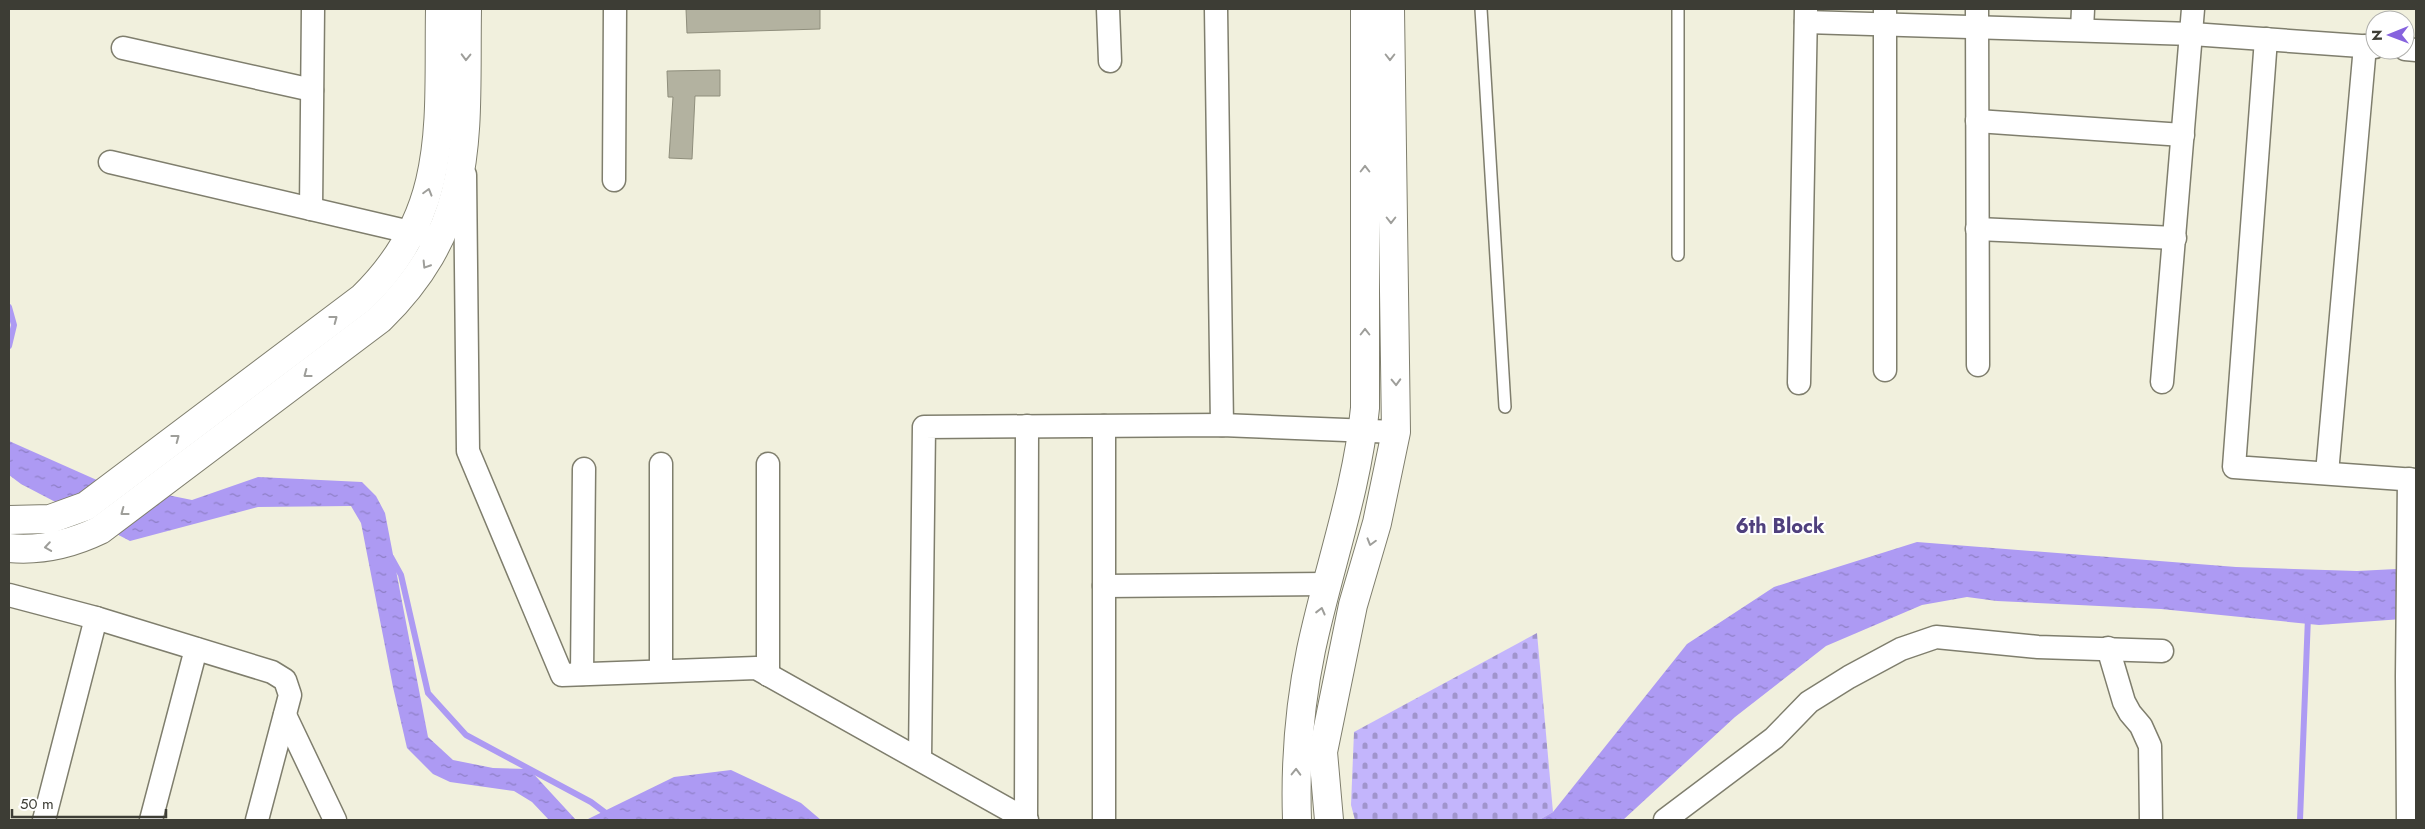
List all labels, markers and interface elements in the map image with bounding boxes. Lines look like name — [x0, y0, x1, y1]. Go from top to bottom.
north arrow — [2365, 10, 2415, 60]
text: N — [2367, 29, 2387, 41]
one-way arrow — [461, 54, 471, 62]
one-way arrow — [1385, 54, 1395, 62]
one-way arrow — [1360, 165, 1370, 172]
one-way arrow — [423, 188, 433, 197]
one-way arrow — [1386, 216, 1396, 224]
one-way arrow — [422, 260, 432, 269]
one-way arrow — [328, 317, 337, 325]
one-way arrow — [1360, 327, 1370, 335]
one-way arrow — [303, 368, 313, 377]
one-way arrow — [1390, 379, 1401, 387]
one-way arrow — [170, 435, 180, 444]
one-way arrow — [121, 506, 130, 514]
district label: 6th Block — [1735, 512, 1825, 541]
one-way arrow — [1367, 538, 1377, 546]
one-way arrow — [43, 541, 52, 551]
one-way arrow — [1315, 607, 1326, 616]
one-way arrow — [1291, 767, 1301, 775]
scale bar — [12, 786, 166, 818]
text: 50 m — [20, 793, 54, 815]

